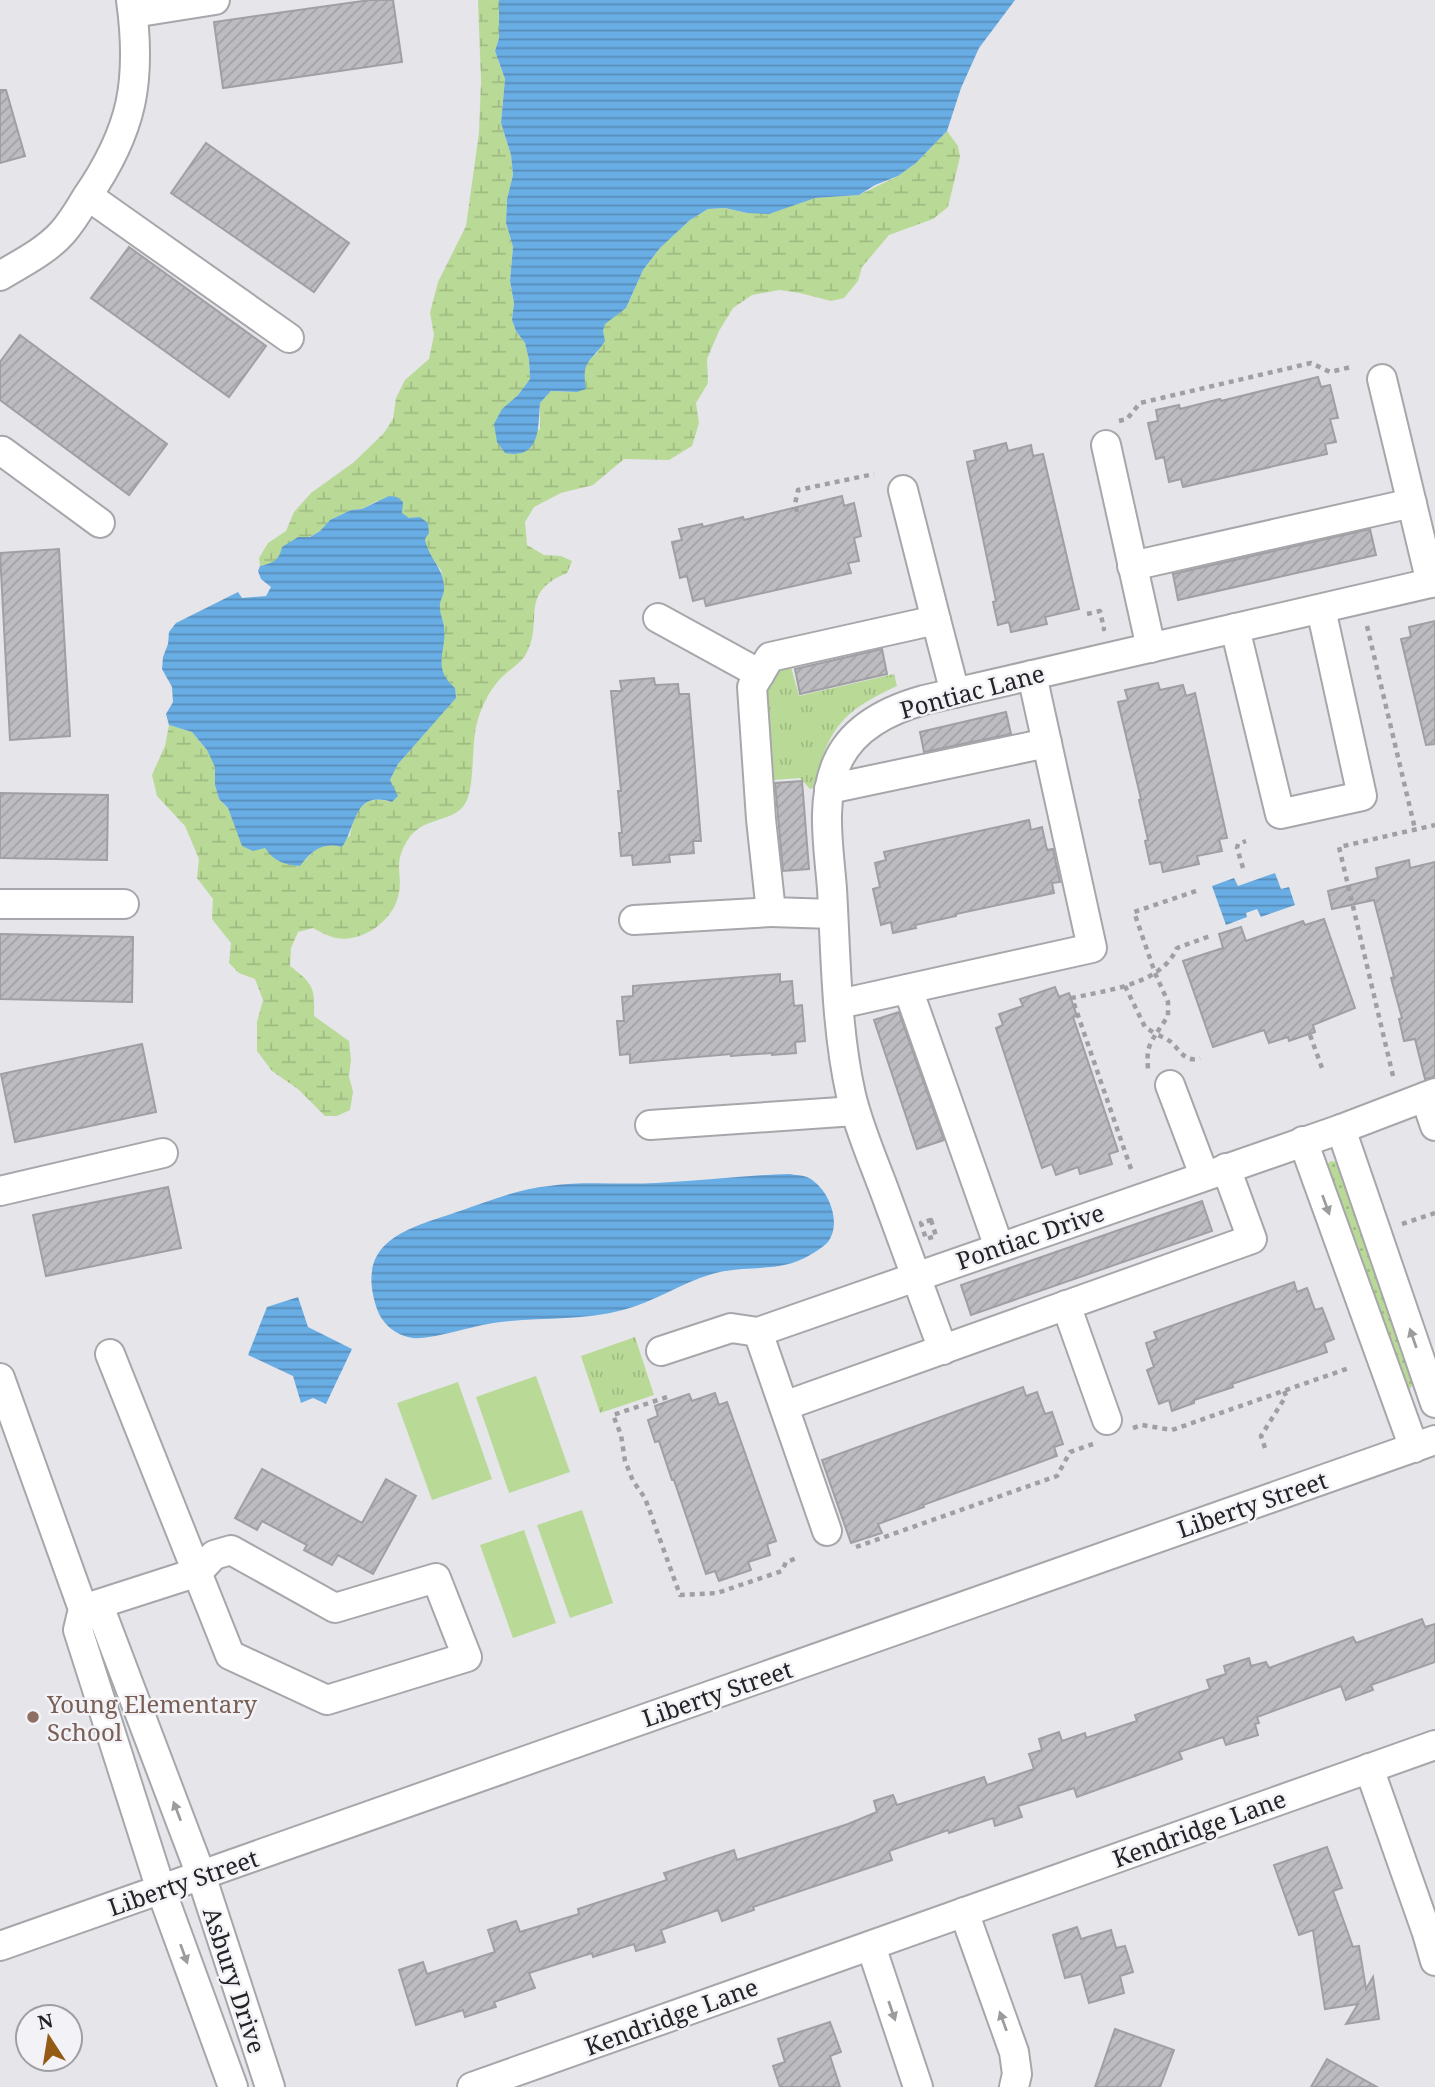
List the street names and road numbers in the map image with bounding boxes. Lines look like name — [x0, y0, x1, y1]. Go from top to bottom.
street label: Pontiac Lane — [896, 656, 1048, 726]
street label: Pontiac Drive — [951, 1195, 1109, 1277]
street label: Liberty Street — [1173, 1463, 1331, 1545]
street label: Liberty Street — [638, 1652, 796, 1734]
street label: Kendridge Lane — [1108, 1781, 1290, 1875]
street label: Liberty Street — [104, 1841, 262, 1923]
street label: Asbury Drive — [196, 1903, 274, 2057]
street label: Kendridge Lane — [580, 1969, 762, 2063]

